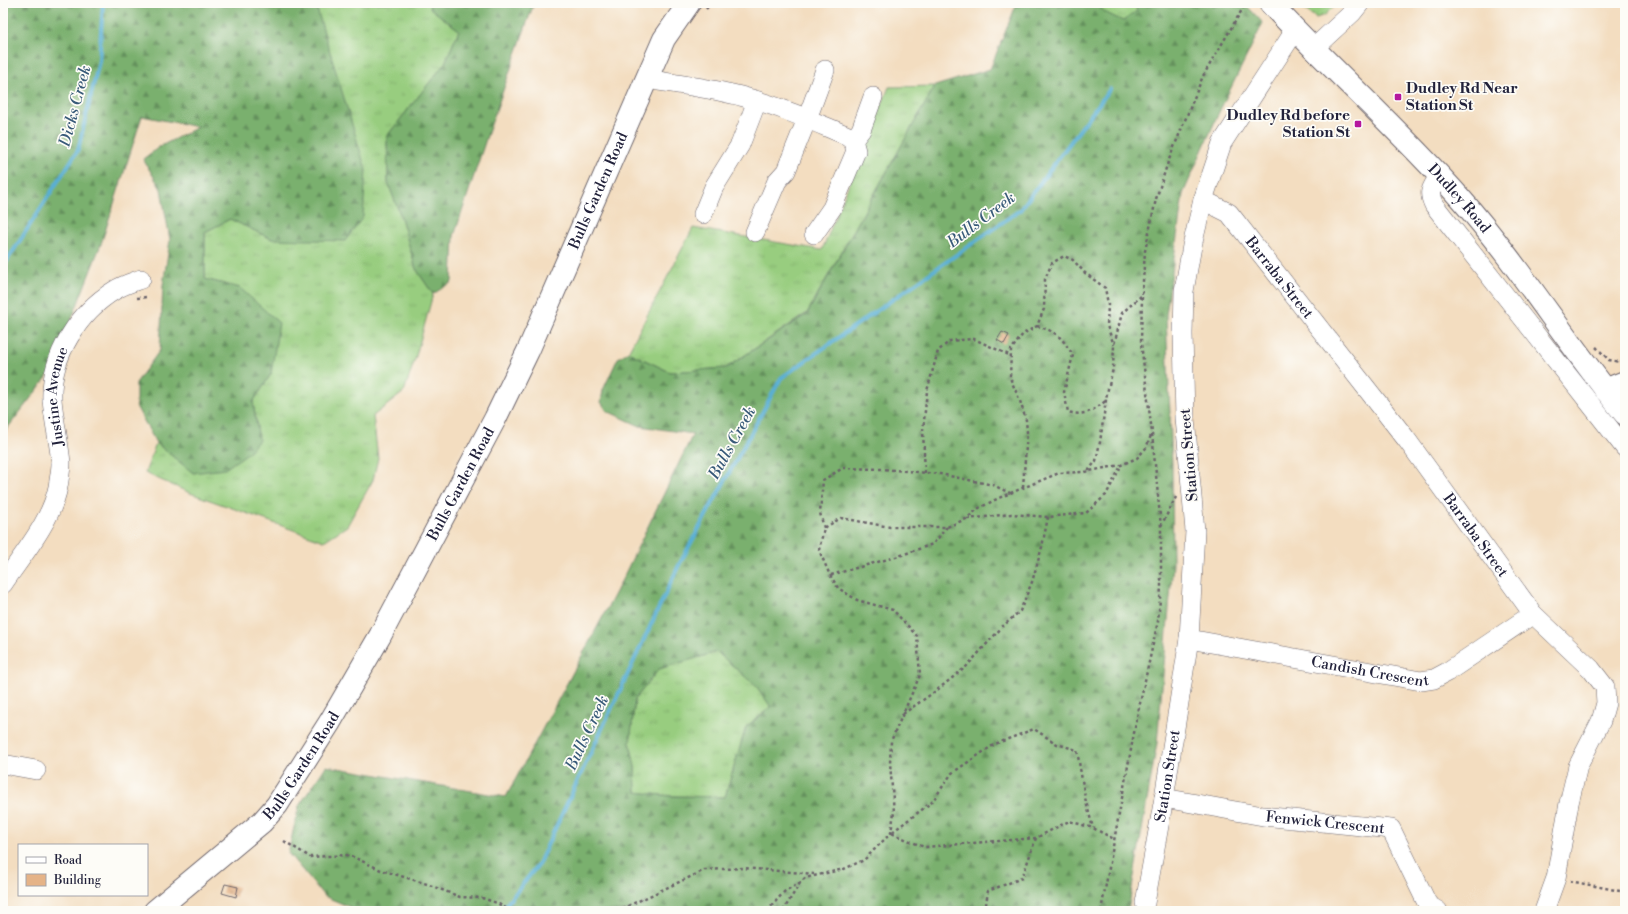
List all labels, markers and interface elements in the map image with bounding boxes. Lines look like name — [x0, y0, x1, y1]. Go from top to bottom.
water label: Dicks Creek — [54, 63, 95, 150]
place label: Dudley Rd Near Station St — [1406, 79, 1518, 115]
marker: Dudley Rd Near Station St — [1393, 92, 1403, 102]
place label: Dudley Rd before Station St — [1227, 106, 1351, 142]
marker: Dudley Rd before Station St — [1353, 119, 1363, 129]
street label: Bulls Garden Road — [564, 129, 632, 253]
street label: Dudley Road — [1424, 160, 1495, 237]
water label: Bulls Creek — [942, 188, 1019, 253]
street label: Barraba Street — [1241, 232, 1318, 323]
street label: Justine Avenue — [42, 343, 72, 449]
water label: Bulls Creek — [703, 403, 760, 484]
street label: Station Street — [1175, 407, 1203, 502]
street label: Bulls Garden Road — [422, 423, 499, 545]
street label: Barraba Street — [1439, 489, 1513, 581]
street label: Candish Crescent — [1310, 652, 1431, 691]
water label: Bulls Creek — [561, 692, 613, 775]
street label: Bulls Garden Road — [258, 708, 344, 825]
street label: Station Street — [1150, 728, 1184, 824]
street label: Fenwick Crescent — [1265, 807, 1386, 838]
legend — [18, 844, 148, 896]
text: Road — [54, 853, 82, 868]
text: Building — [53, 873, 102, 888]

